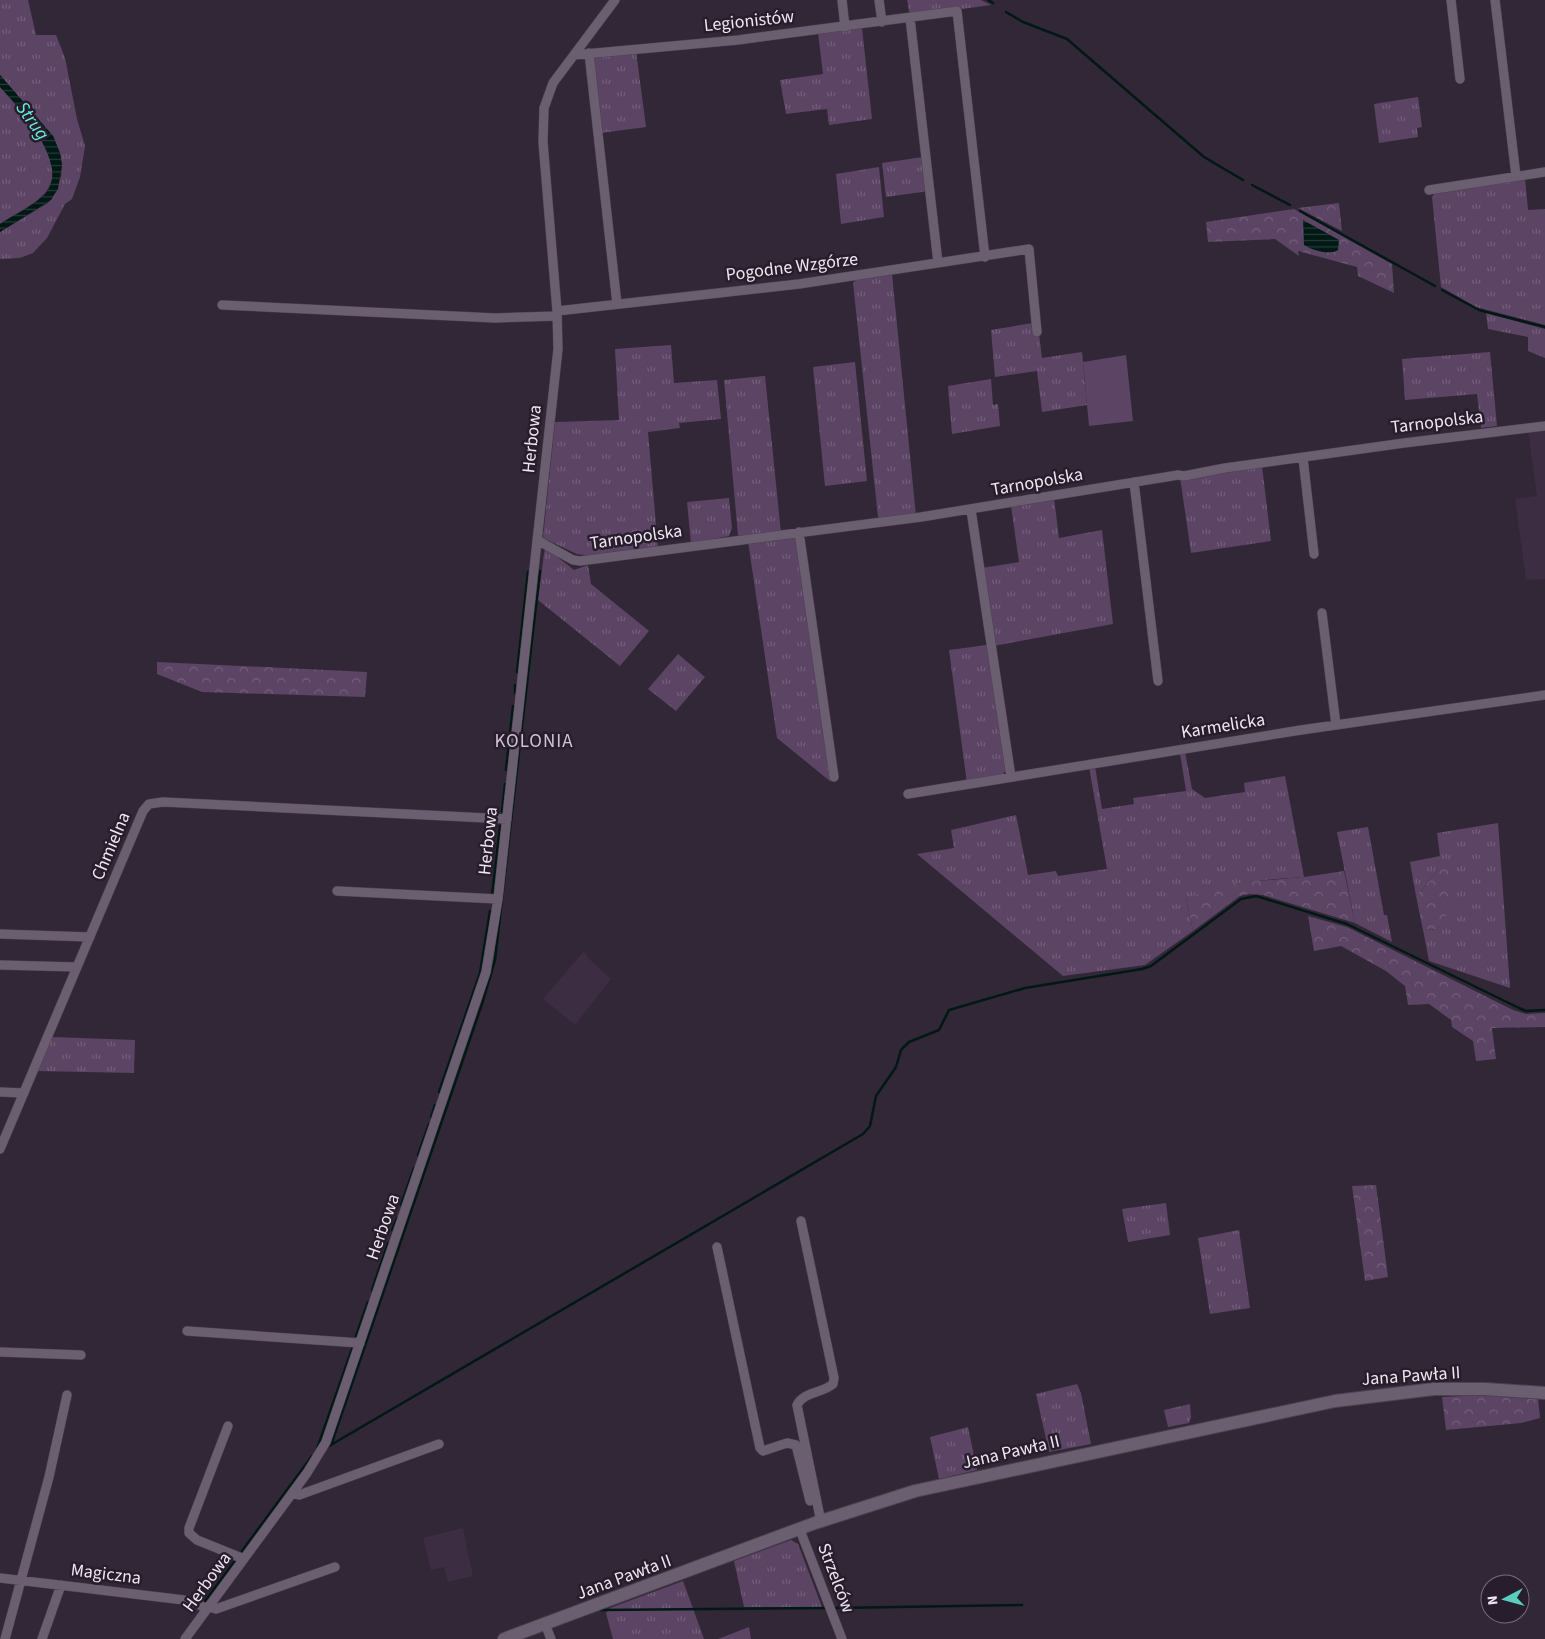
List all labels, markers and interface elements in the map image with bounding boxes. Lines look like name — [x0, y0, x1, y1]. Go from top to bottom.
street label: Legionistów — [703, 4, 795, 38]
water label: Strug — [9, 96, 55, 146]
street label: Pogodne Wzgórze — [724, 246, 860, 288]
street label: Herbowa — [516, 404, 548, 474]
street label: Tarnopolska — [1389, 404, 1485, 440]
street label: Tarnopolska — [989, 462, 1085, 502]
street label: Tarnopolska — [588, 518, 684, 556]
street label: Karmelicka — [1179, 707, 1267, 745]
district label: KOLONIA — [494, 728, 574, 755]
street label: Herbowa — [472, 806, 504, 876]
street label: Chmielna — [85, 808, 137, 884]
street label: Herbowa — [360, 1191, 406, 1263]
street label: Jana Pawła II — [1361, 1360, 1461, 1392]
street label: Jana Pawła II — [960, 1429, 1062, 1475]
street label: Strzelców — [811, 1539, 861, 1617]
street label: Herbowa — [177, 1547, 237, 1617]
street label: Jana Pawła II — [573, 1548, 675, 1606]
street label: Magiczna — [70, 1557, 142, 1591]
north arrow — [1480, 1574, 1530, 1624]
text: N — [1483, 1595, 1503, 1606]

